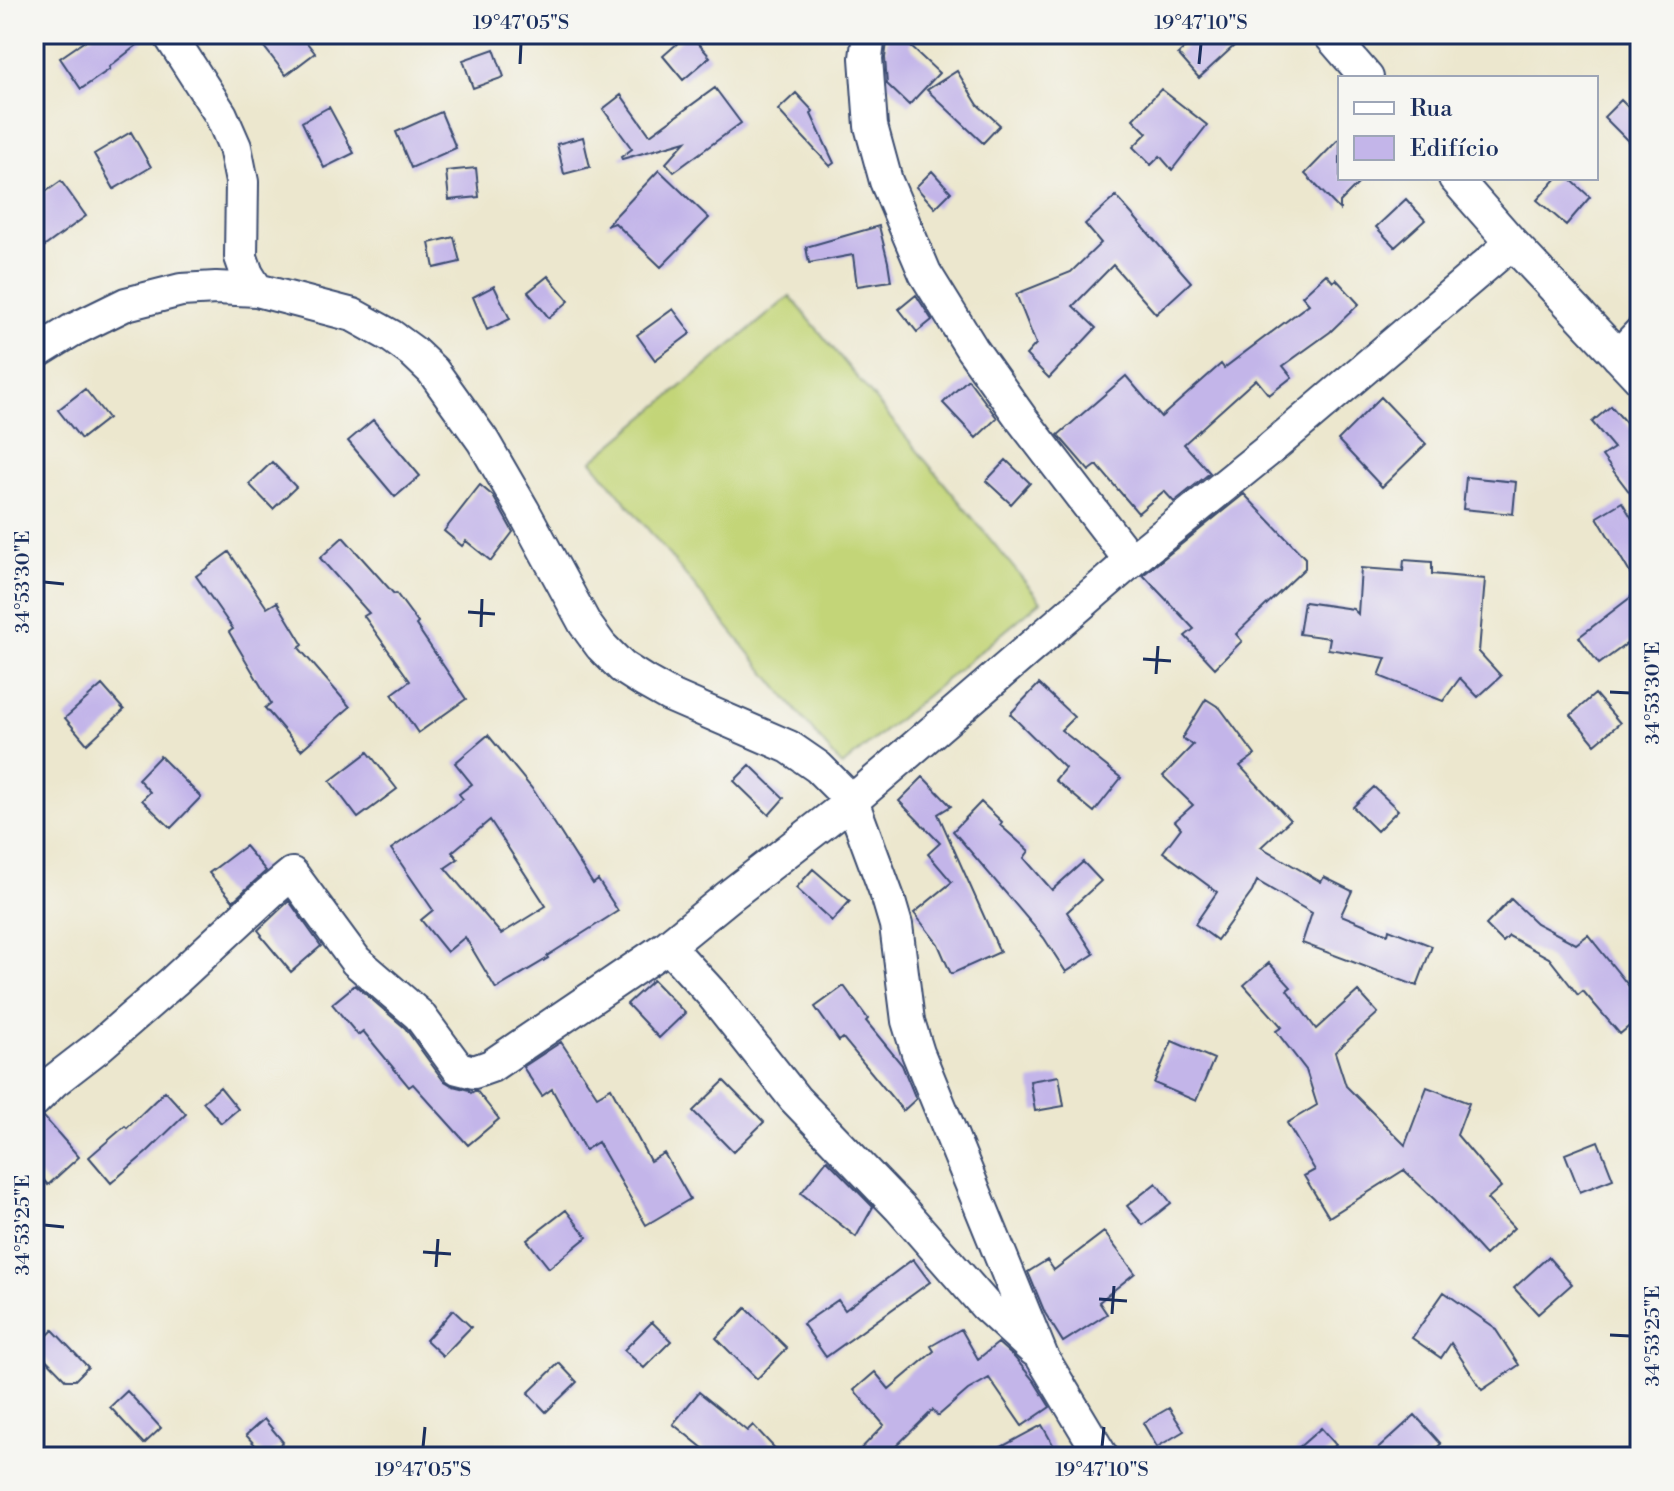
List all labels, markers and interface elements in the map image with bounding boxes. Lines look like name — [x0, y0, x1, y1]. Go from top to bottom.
text: 19°47'05"S — [473, 11, 569, 36]
text: 19°47'10"S — [1154, 11, 1248, 36]
legend — [1338, 76, 1598, 180]
text: Rua — [1410, 94, 1453, 124]
text: Edifício — [1410, 134, 1499, 164]
text: 34°53'30"E — [11, 530, 36, 634]
text: 34°53'30"E — [1641, 641, 1666, 745]
text: 34°53'25"E — [11, 1174, 36, 1276]
text: 34°53'25"E — [1641, 1285, 1666, 1387]
text: 19°47'05"S — [375, 1458, 471, 1483]
text: 19°47'10"S — [1055, 1458, 1149, 1483]

